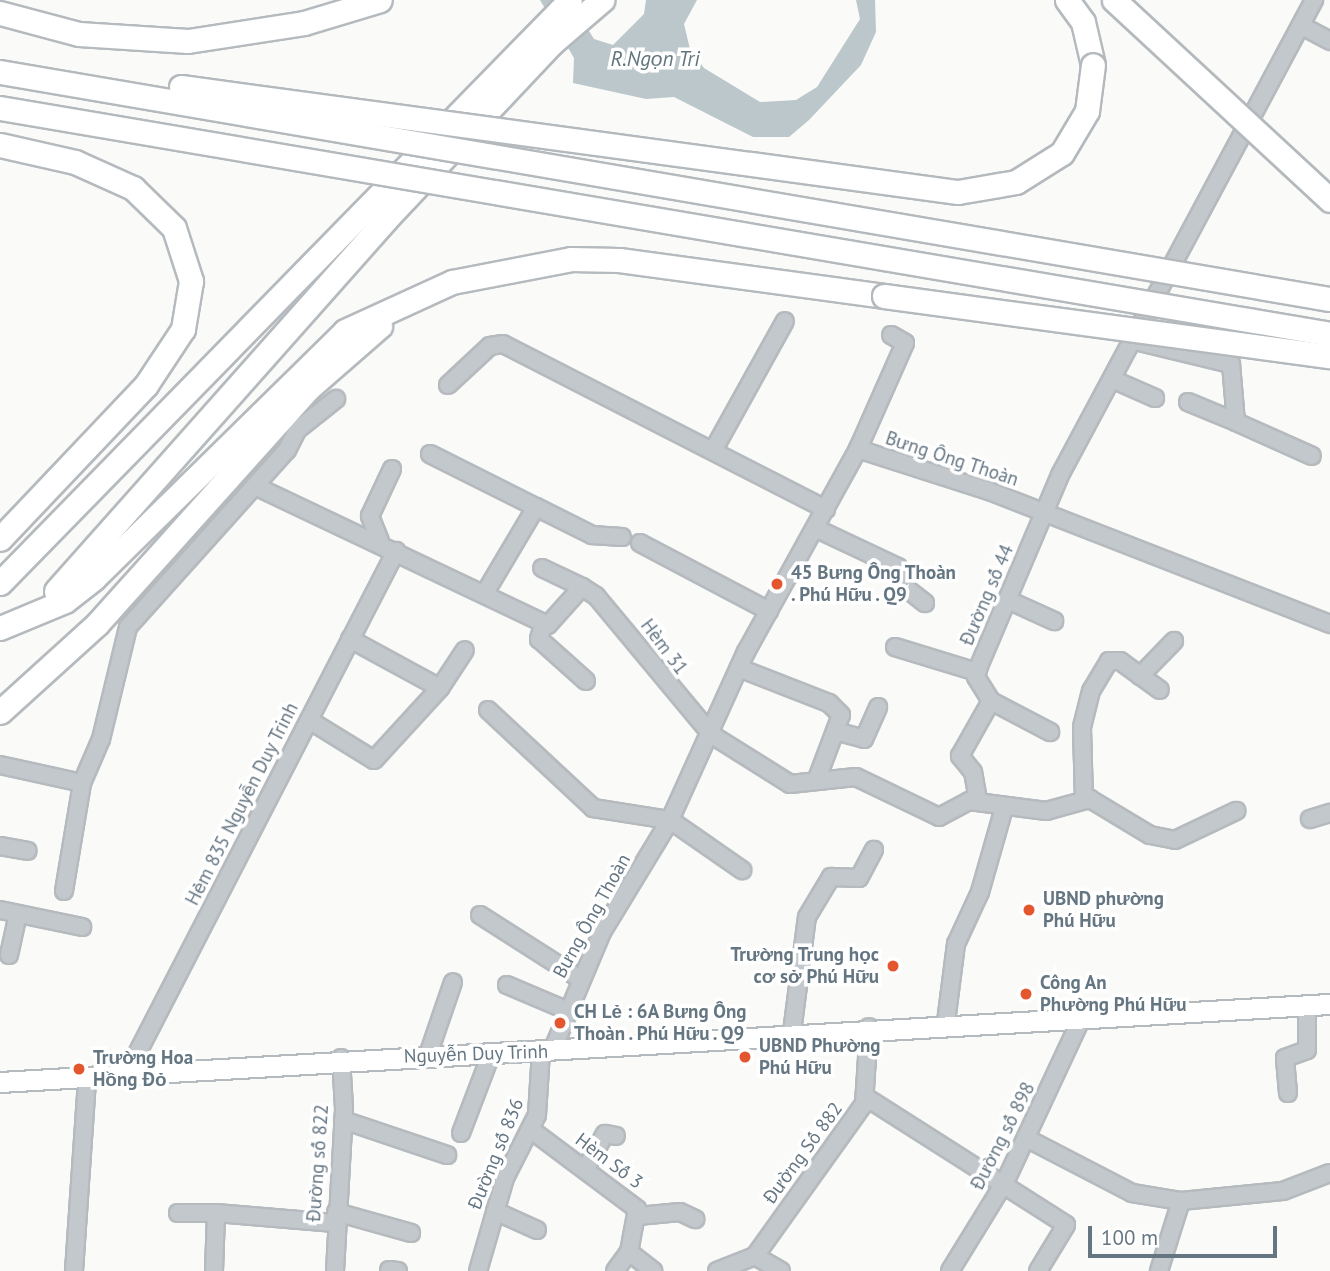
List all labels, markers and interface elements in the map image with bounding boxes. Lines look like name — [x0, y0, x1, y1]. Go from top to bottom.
water label: R.Ngọn Tri — [610, 46, 700, 72]
street label: Bưng Ông Thoàn — [882, 427, 1022, 491]
street label: Đường số 44 — [956, 541, 1018, 649]
place label: 45 Bưng Ông Thoàn . Phú Hữu . Q9 — [791, 562, 957, 606]
marker: 45 Bưng Ông Thoàn . Phú Hữu . Q9 — [769, 576, 785, 592]
street label: Hèm 31 — [636, 615, 692, 679]
street label: Hẻm 835 Nguyễn Duy Trinh — [181, 698, 303, 910]
street label: Bưng Ông Thoàn — [548, 850, 636, 982]
place label: UBND phường Phú Hữu — [1043, 888, 1164, 932]
marker: UBND phường Phú Hữu — [1021, 902, 1037, 918]
place label: Trường Trung học cơ sở Phú Hữu — [730, 944, 879, 988]
marker: Trường Trung học cơ sở Phú Hữu — [885, 958, 901, 974]
place label: Công An Phường Phú Hữu — [1040, 972, 1186, 1016]
marker: Công An Phường Phú Hữu — [1018, 986, 1034, 1002]
place label: CH Lẻ : 6A Bưng Ông Thoàn . Phú Hữu . Q9 — [574, 1001, 750, 1045]
marker: CH Lẻ : 6A Bưng Ông Thoàn . Phú Hữu . Q9 — [552, 1015, 568, 1031]
place label: UBND Phường Phú Hữu — [759, 1035, 881, 1079]
street label: Nguyễn Duy Trinh — [403, 1040, 549, 1068]
place label: Trường Hoa Hồng Đỏ — [93, 1047, 193, 1091]
marker: UBND Phường Phú Hữu — [737, 1049, 753, 1065]
marker: Trường Hoa Hồng Đỏ — [71, 1061, 87, 1077]
street label: Đường số 898 — [966, 1078, 1040, 1194]
street label: Đường số 836 — [463, 1095, 529, 1213]
street label: Đường Số 882 — [759, 1098, 847, 1208]
street label: Đường số 822 — [303, 1104, 333, 1222]
street label: Hèm Số 3 — [571, 1128, 647, 1194]
scale bar — [1092, 1212, 1281, 1256]
text: 100 m — [1101, 1224, 1158, 1251]

